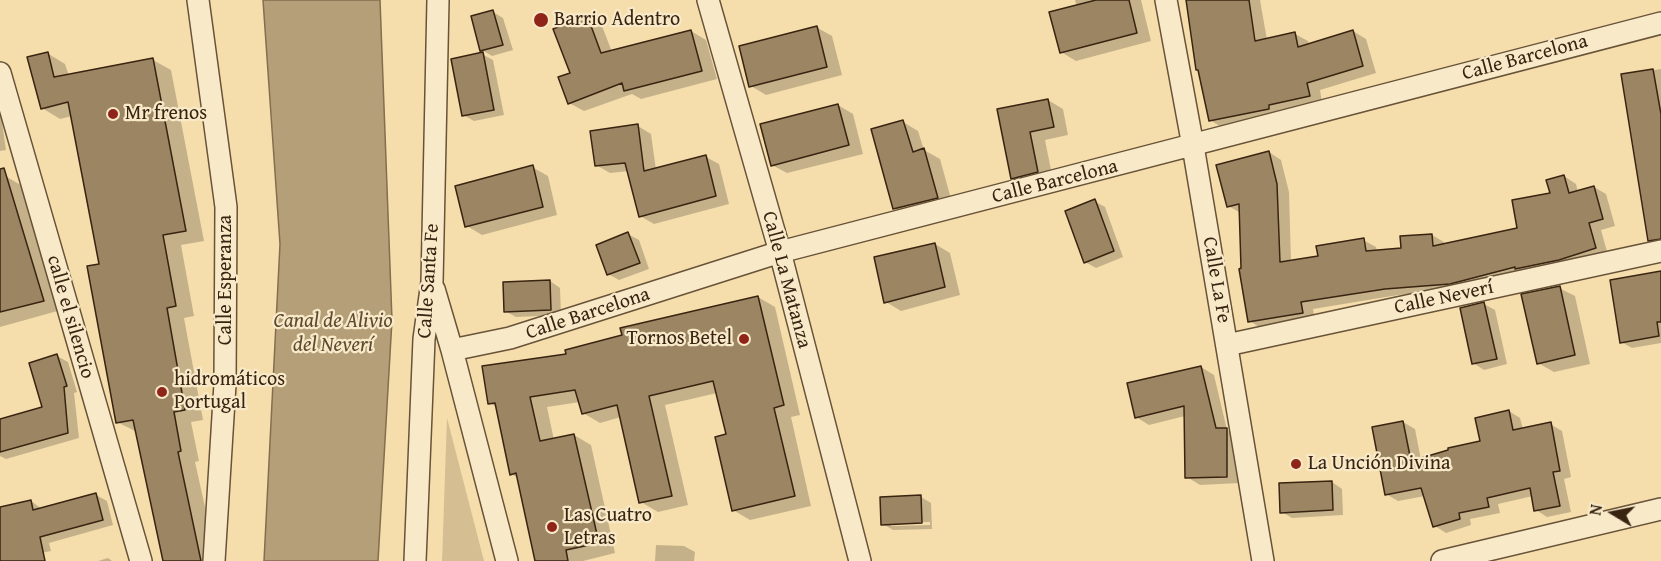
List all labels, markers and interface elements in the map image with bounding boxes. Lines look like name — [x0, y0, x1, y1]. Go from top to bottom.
place label: Barrio Adentro — [554, 8, 680, 32]
marker: Barrio Adentro — [532, 11, 550, 29]
street label: Calle Barcelona — [1460, 30, 1590, 86]
place label: Mr frenos — [125, 102, 207, 126]
marker: Mr frenos — [106, 107, 120, 121]
street label: Calle Barcelona — [990, 155, 1120, 209]
street label: Calle La Matanza — [756, 209, 816, 351]
street label: Calle Esperanza — [214, 215, 238, 345]
street label: Calle Santa Fe — [413, 223, 445, 339]
street label: Calle La Fe — [1197, 235, 1235, 325]
street label: calle el silencio — [41, 253, 99, 381]
street label: Calle Neverí — [1392, 276, 1496, 320]
street label: Calle Barcelona — [523, 283, 653, 345]
water label: Canal de Alivio del Neverí — [274, 309, 392, 359]
place label: Tornos Betel — [627, 327, 732, 351]
marker: Tornos Betel — [737, 332, 751, 346]
place label: hidromáticos Portugal — [174, 368, 285, 415]
marker: hidromáticos Portugal — [155, 385, 169, 399]
place label: La Unción Divina — [1308, 452, 1450, 476]
marker: La Unción Divina — [1289, 457, 1303, 471]
north arrow — [1583, 483, 1643, 543]
text: N — [1583, 503, 1608, 517]
place label: Las Cuatro Letras — [564, 504, 652, 551]
marker: Las Cuatro Letras — [545, 520, 559, 534]

